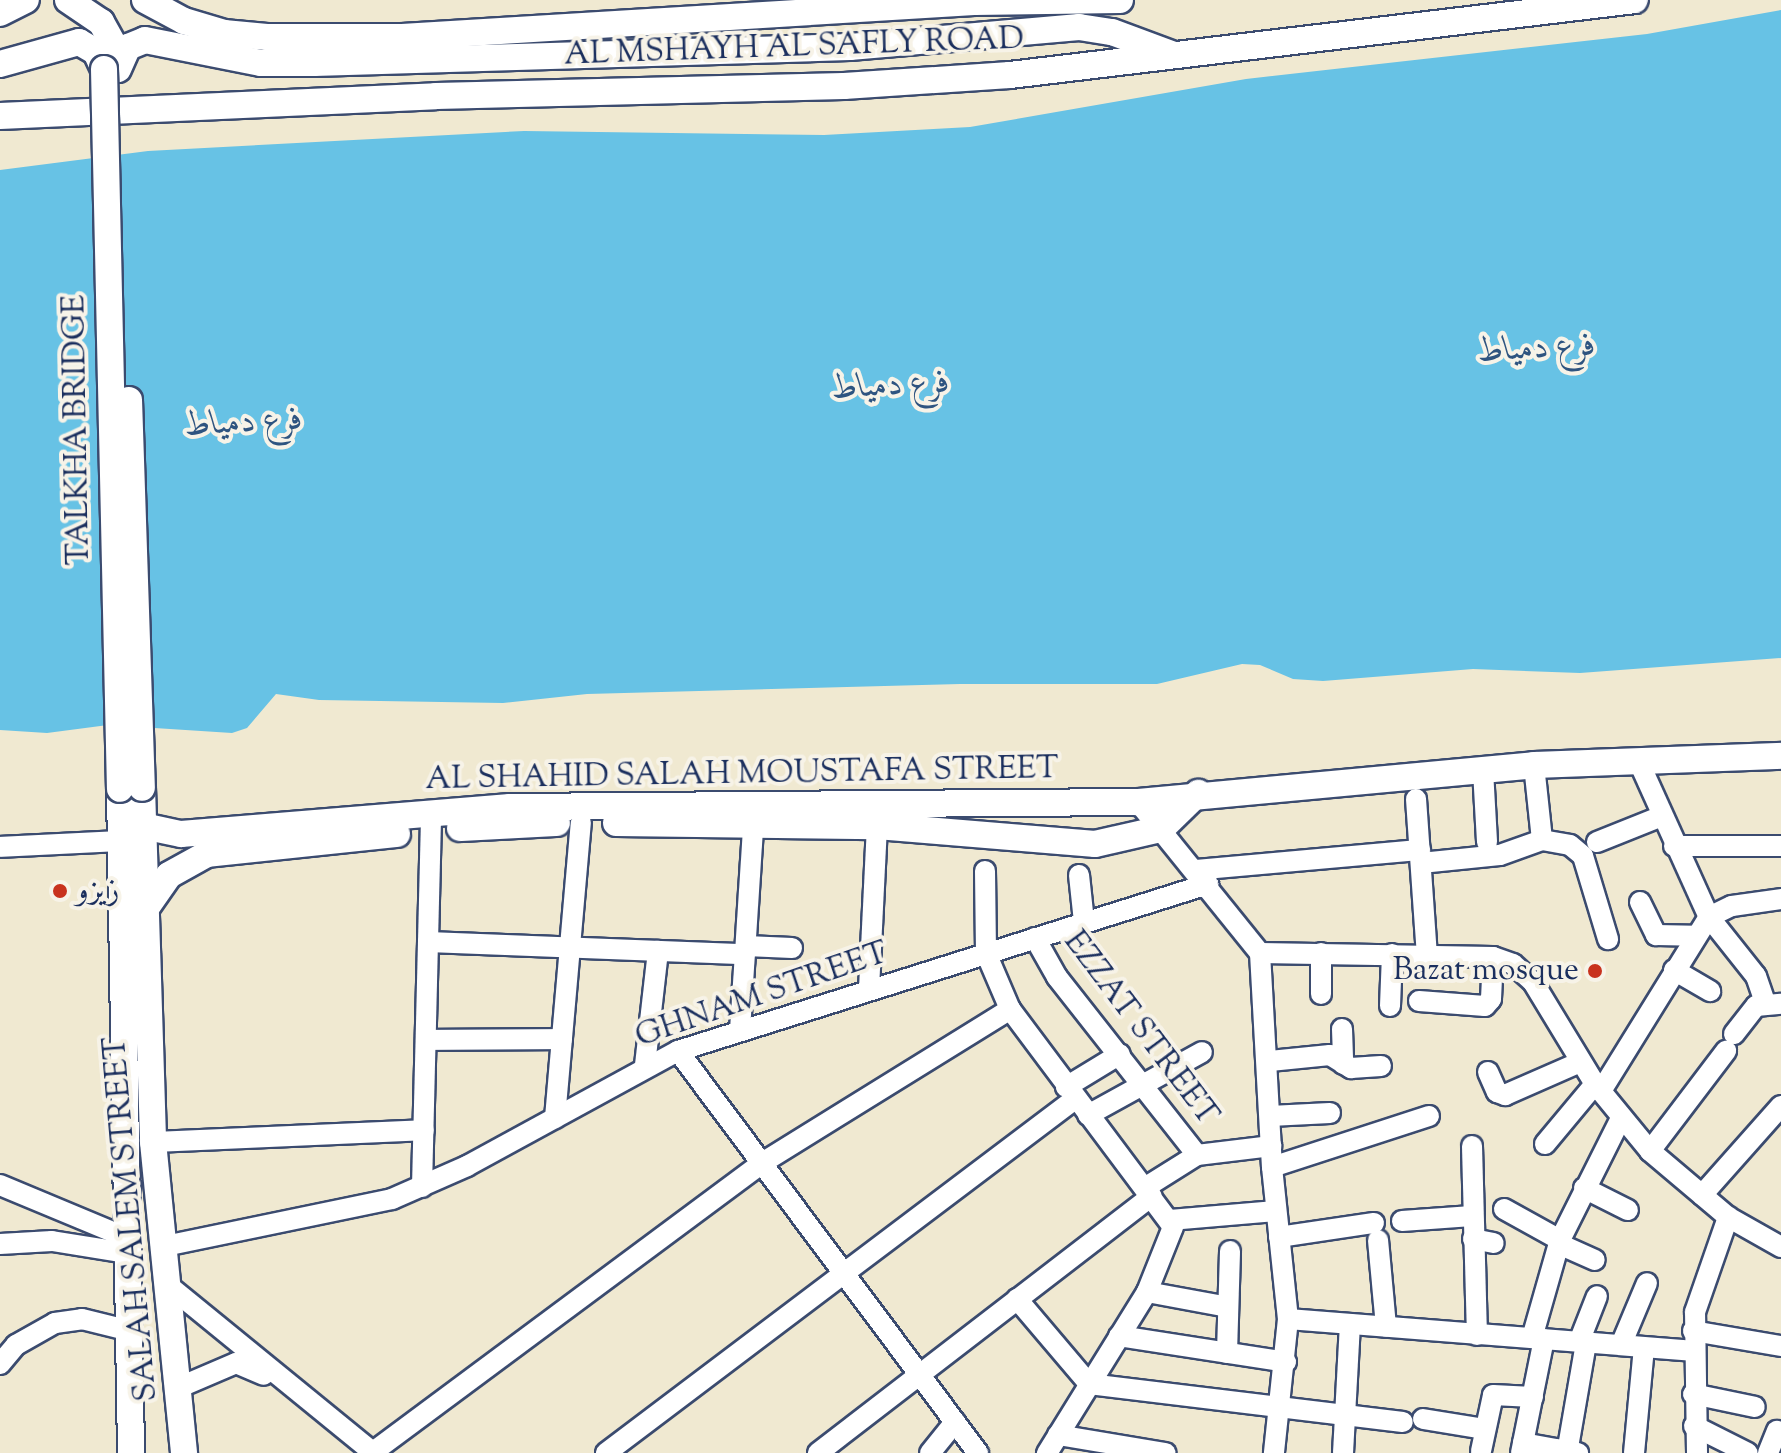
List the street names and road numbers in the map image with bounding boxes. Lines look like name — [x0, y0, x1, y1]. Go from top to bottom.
street label: AL MSHAYH AL SAFLY ROAD — [563, 21, 1025, 75]
street label: TALKHA BRIDGE — [56, 294, 100, 566]
street label: AL SHAHID SALAH MOUSTAFA STREET — [425, 750, 1059, 800]
street label: EZZAT STREET — [1054, 924, 1226, 1134]
street label: GHNAM STREET — [631, 935, 893, 1057]
street label: SALAH SALEM STREET — [97, 1035, 167, 1403]

